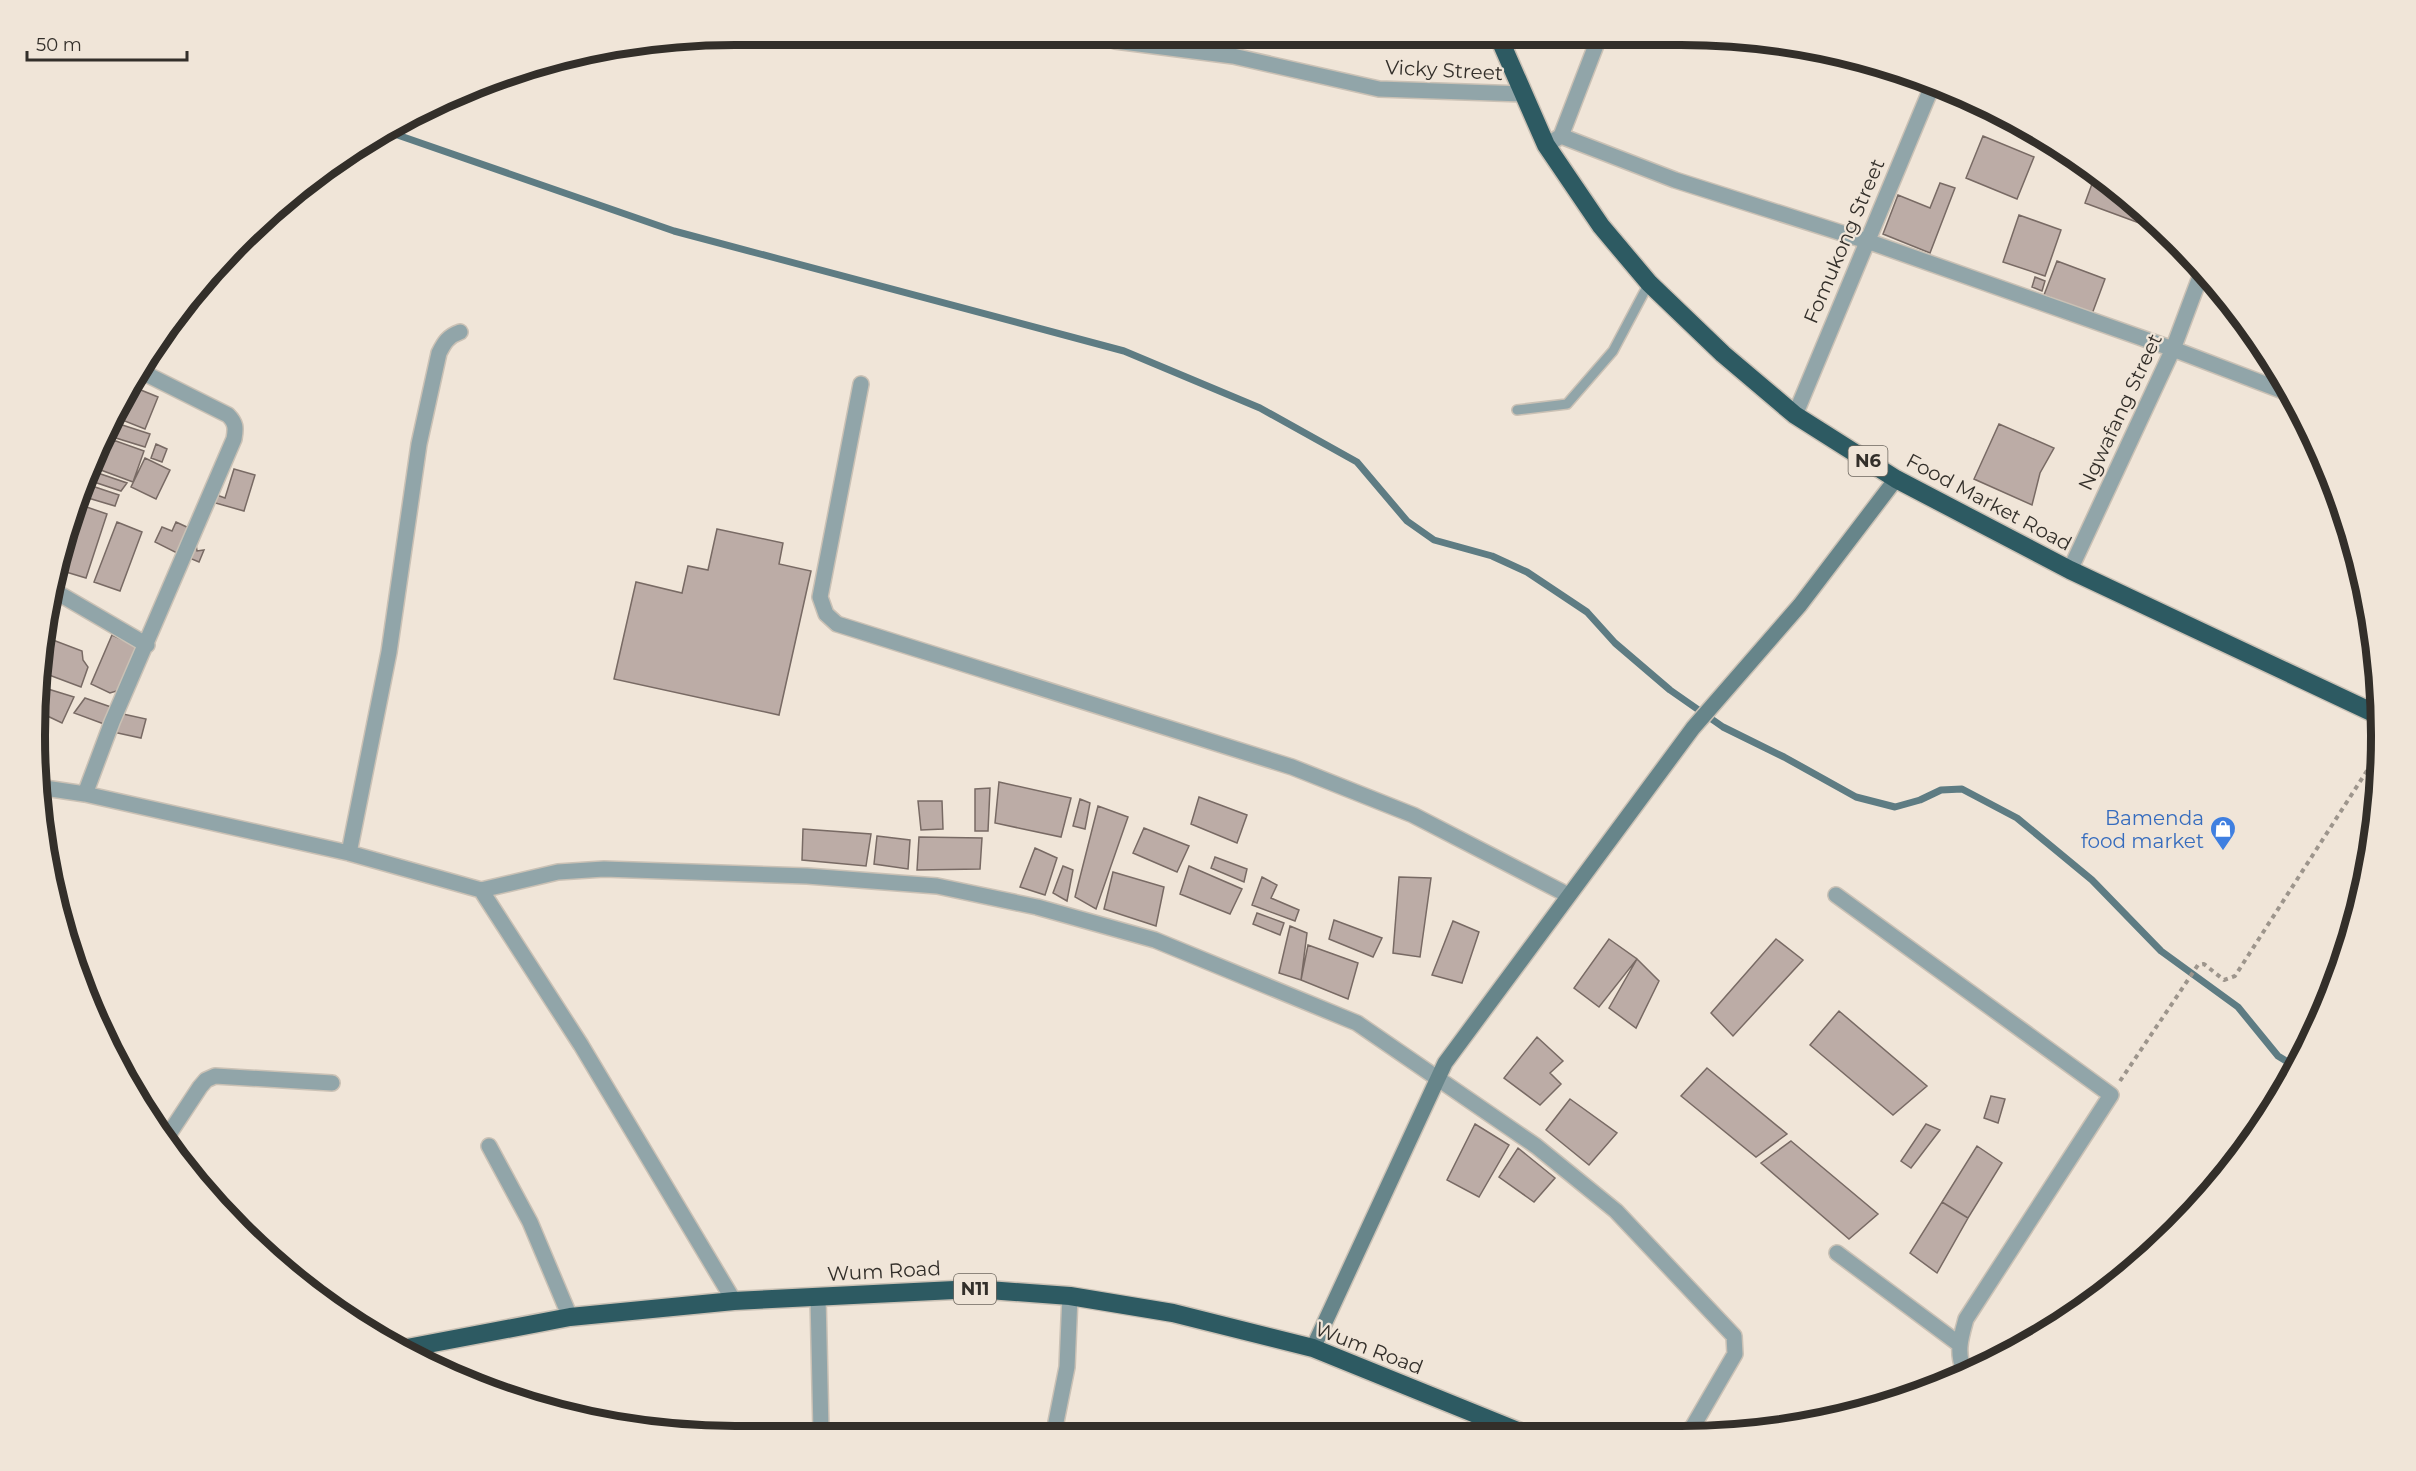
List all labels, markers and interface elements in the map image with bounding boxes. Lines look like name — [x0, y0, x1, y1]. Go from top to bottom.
scale bar — [27, 24, 188, 62]
text: 50 m — [36, 34, 82, 56]
street label: Vicky Street — [1384, 55, 1504, 85]
street label: Fomukong Street — [1798, 155, 1890, 327]
street label: Ngwafang Street — [2073, 330, 2167, 494]
road number: N6 — [1848, 446, 1888, 476]
street label: Food Market Road — [1902, 448, 2076, 556]
place label: Bamenda food market — [2081, 806, 2204, 853]
shop icon: Bamenda food market — [2208, 814, 2238, 852]
street label: Wum Road — [827, 1256, 941, 1286]
road number: N11 — [954, 1274, 996, 1304]
street label: Wum Road — [1312, 1316, 1426, 1380]

